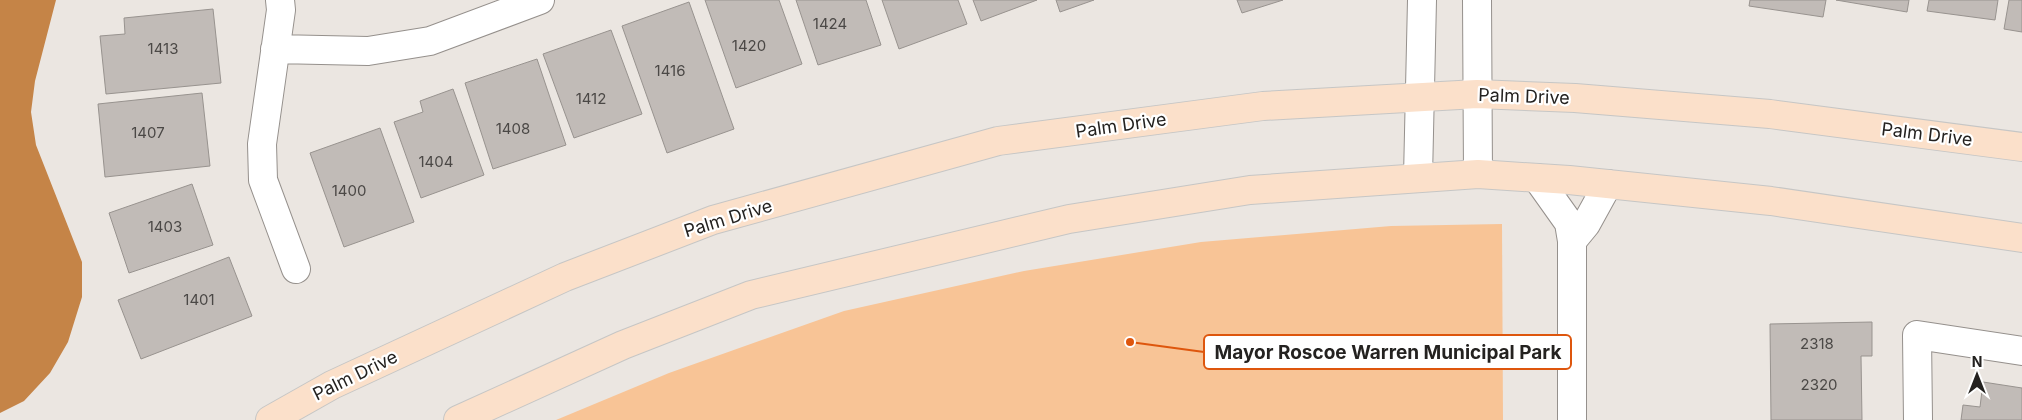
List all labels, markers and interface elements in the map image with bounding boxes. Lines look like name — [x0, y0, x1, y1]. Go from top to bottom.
house number: 1424 — [813, 14, 847, 33]
house number: 1420 — [732, 36, 766, 55]
house number: 1413 — [148, 39, 178, 58]
house number: 1416 — [655, 61, 685, 80]
street label: Palm Drive — [1478, 84, 1570, 108]
house number: 1412 — [576, 89, 606, 108]
street label: Palm Drive — [1074, 108, 1168, 142]
street label: Palm Drive — [1880, 118, 1974, 150]
house number: 1408 — [496, 119, 530, 138]
house number: 1407 — [131, 123, 165, 142]
house number: 1404 — [419, 152, 453, 171]
house number: 1400 — [332, 181, 366, 200]
street label: Palm Drive — [681, 195, 775, 241]
house number: 1403 — [148, 217, 182, 236]
house number: 1401 — [183, 290, 215, 309]
house number: 2318 — [1800, 334, 1834, 353]
callout: Mayor Roscoe Warren Municipal Park — [1204, 335, 1571, 369]
text: Mayor Roscoe Warren Municipal Park — [1215, 341, 1561, 364]
street label: Palm Drive — [309, 346, 401, 404]
north arrow — [1952, 350, 2002, 400]
text: N — [1972, 353, 1982, 370]
house number: 2320 — [1800, 375, 1838, 394]

